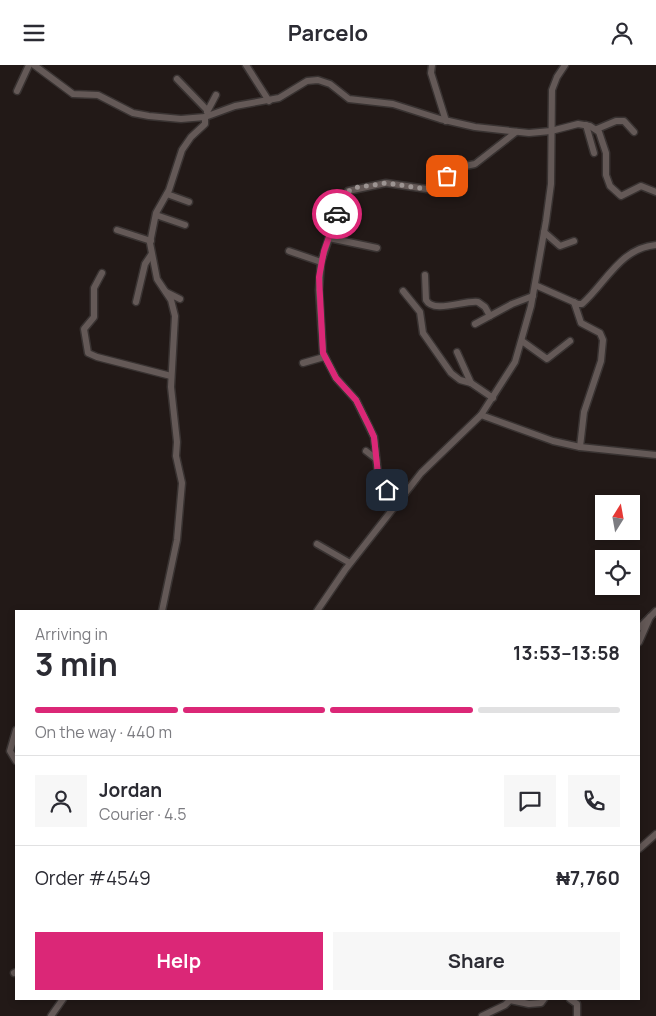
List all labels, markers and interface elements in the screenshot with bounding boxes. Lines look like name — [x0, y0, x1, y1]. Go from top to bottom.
text: Parcelo — [288, 18, 368, 48]
icon: menu — [20, 19, 48, 47]
icon: person — [608, 19, 636, 47]
pin — [426, 155, 468, 197]
icon: bag — [433, 162, 461, 190]
courier — [312, 189, 362, 239]
icon: car — [323, 200, 351, 228]
pin — [366, 469, 408, 511]
icon: home — [373, 476, 401, 504]
north arrow — [595, 495, 640, 540]
map controls — [595, 495, 640, 595]
button: locate — [595, 550, 640, 595]
text: Arriving in — [35, 623, 108, 645]
text: 13:53–13:58 — [513, 640, 620, 666]
text: 3 min — [35, 642, 118, 686]
text: On the way · 440 m — [35, 721, 172, 743]
button: person — [35, 775, 87, 827]
button: chat — [504, 775, 556, 827]
button: phone — [568, 775, 620, 827]
text: Jordan — [99, 777, 162, 803]
text: Courier · 4.5 — [99, 803, 186, 825]
text: Order #4549 — [35, 865, 151, 891]
text: ₦7,760 — [556, 865, 620, 891]
button: Help — [35, 932, 323, 990]
button: Share — [333, 932, 620, 990]

